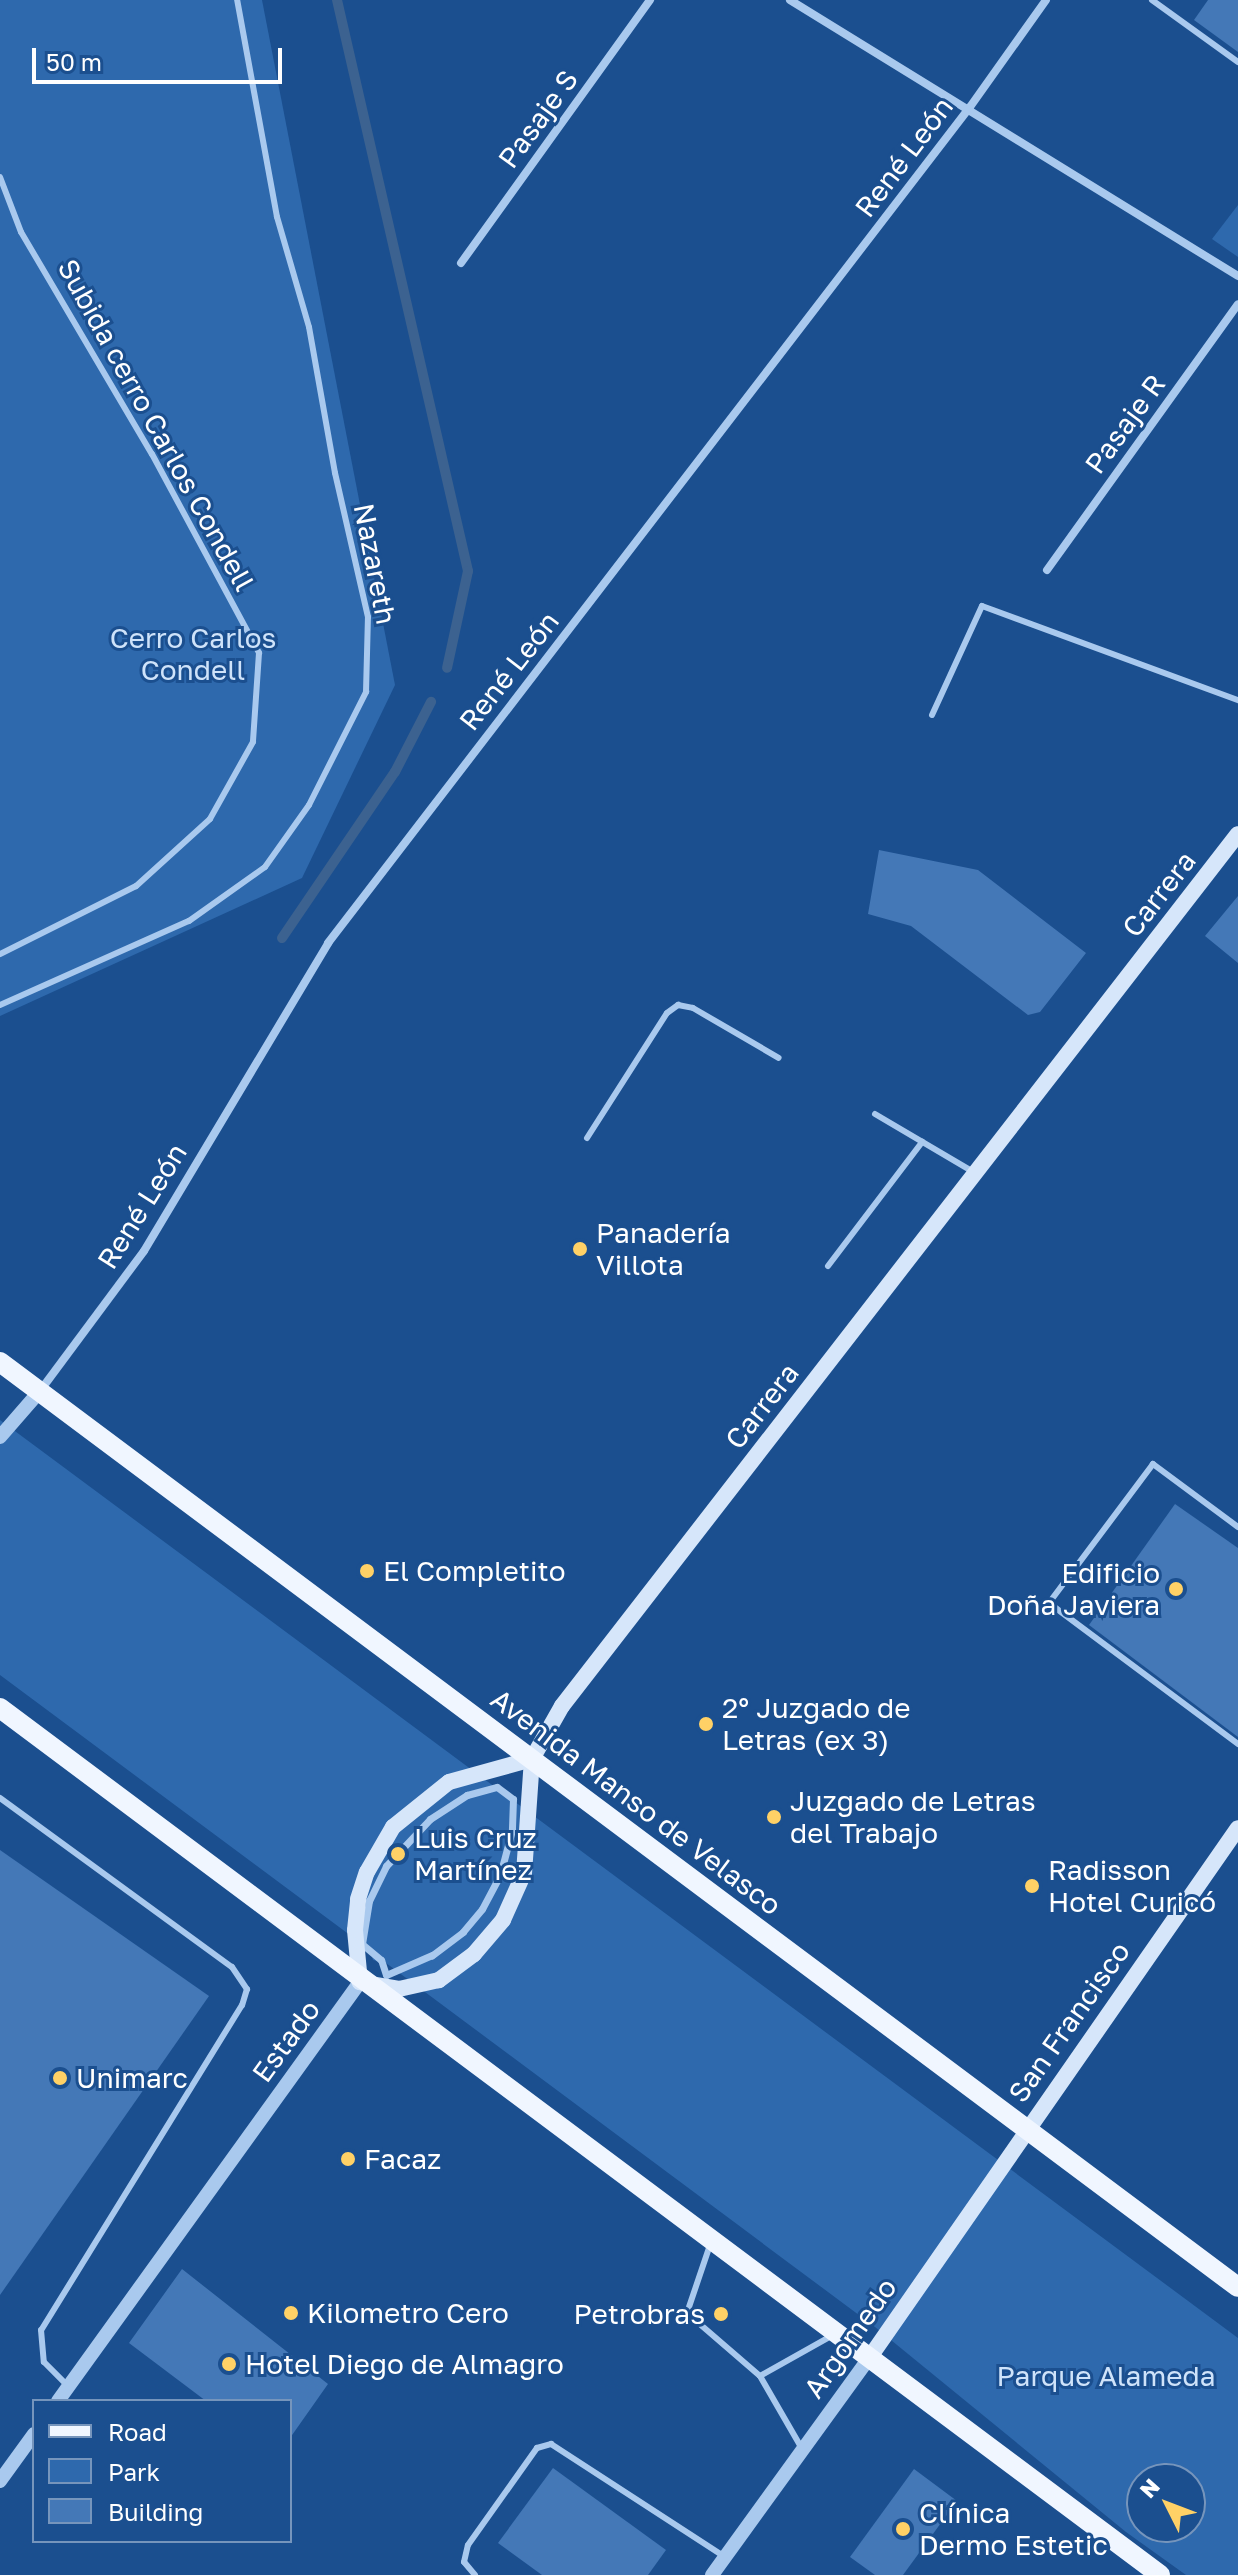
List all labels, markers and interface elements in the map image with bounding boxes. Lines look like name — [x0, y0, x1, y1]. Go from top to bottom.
scale bar — [36, 32, 286, 82]
text: 50 m — [46, 47, 102, 76]
street label: Pasaje S — [491, 63, 585, 175]
street label: René León — [848, 90, 960, 224]
street label: Subida cerro Carlos Condell — [51, 253, 261, 597]
street label: Pasaje R — [1078, 368, 1172, 480]
street label: Nazareth — [347, 501, 403, 627]
street label: René León — [452, 605, 566, 737]
park label: Cerro Carlos Condell — [110, 621, 276, 687]
street label: Carrera — [1115, 845, 1203, 943]
street label: René León — [90, 1137, 194, 1275]
place label: Panadería Villota — [596, 1216, 731, 1282]
marker: Panadería Villota — [571, 1240, 589, 1258]
street label: Carrera — [718, 1357, 806, 1455]
place label: El Completito — [383, 1554, 566, 1588]
place label: Edificio Doña Javiera — [987, 1556, 1160, 1622]
marker: El Completito — [358, 1562, 376, 1580]
marker: Edificio Doña Javiera — [1167, 1580, 1185, 1598]
street label: Avenida Manso de Velasco — [484, 1682, 788, 1922]
place label: 2° Juzgado de Letras (ex 3) — [722, 1691, 910, 1757]
marker: 2° Juzgado de Letras (ex 3) — [697, 1715, 715, 1733]
place label: Juzgado de Letras del Trabajo — [790, 1784, 1036, 1850]
marker: Juzgado de Letras del Trabajo — [765, 1808, 783, 1826]
place label: Luis Cruz Martínez — [414, 1821, 537, 1887]
marker: Luis Cruz Martínez — [389, 1845, 407, 1863]
place label: Radisson Hotel Curicó — [1048, 1853, 1216, 1919]
marker: Radisson Hotel Curicó — [1023, 1877, 1041, 1895]
street label: San Francisco — [1001, 1935, 1137, 2109]
street label: Estado — [245, 1994, 327, 2088]
place label: Unimarc — [76, 2061, 188, 2095]
marker: Unimarc — [51, 2069, 69, 2087]
place label: Facaz — [364, 2142, 441, 2176]
marker: Facaz — [339, 2150, 357, 2168]
street label: Argomedo — [797, 2272, 903, 2404]
place label: Kilometro Cero — [307, 2296, 509, 2330]
place label: Petrobras — [574, 2297, 705, 2331]
marker: Kilometro Cero — [282, 2304, 300, 2322]
marker: Petrobras — [712, 2305, 730, 2323]
place label: Hotel Diego de Almagro — [245, 2347, 564, 2381]
marker: Hotel Diego de Almagro — [220, 2355, 238, 2373]
park label: Parque Alameda — [997, 2359, 1215, 2393]
legend — [32, 2399, 292, 2543]
text: Road — [108, 2417, 167, 2446]
text: Park — [108, 2457, 160, 2486]
north arrow — [1126, 2463, 1206, 2543]
text: N — [1134, 2473, 1165, 2503]
place label: Clínica Dermo Estetic — [919, 2496, 1108, 2562]
text: Building — [108, 2497, 203, 2526]
marker: Clínica Dermo Estetic — [894, 2520, 912, 2538]

